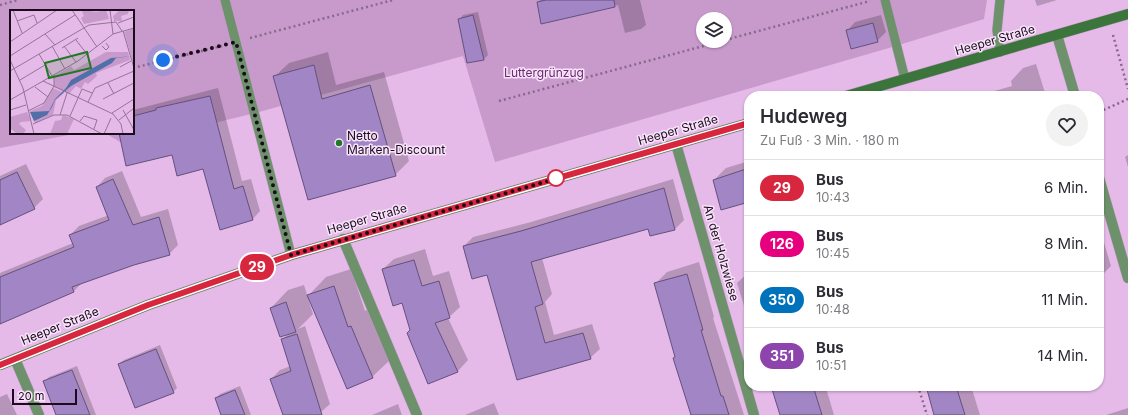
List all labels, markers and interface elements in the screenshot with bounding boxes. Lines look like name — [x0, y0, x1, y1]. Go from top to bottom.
inset map — [10, 10, 134, 134]
map controls — [696, 12, 732, 48]
button: layers — [696, 12, 732, 48]
street label: Heeper Straße — [953, 21, 1037, 58]
your location — [153, 50, 173, 70]
park label: Luttergrünzug — [504, 65, 584, 80]
button: heart — [1046, 104, 1088, 146]
text: Hudeweg — [760, 105, 847, 128]
street label: Heeper Straße — [636, 111, 720, 148]
place label: Netto Marken-Discount — [347, 128, 445, 157]
text: Zu Fuß · 3 Min. · 180 m — [760, 132, 899, 148]
marker: Netto Marken-Discount — [334, 138, 344, 148]
unlabelled marker — [547, 169, 565, 187]
text: Bus — [816, 170, 844, 189]
text: 6 Min. — [1044, 178, 1088, 197]
text: 29 — [773, 179, 791, 196]
text: 10:43 — [816, 189, 850, 205]
street label: Heeper Straße — [325, 200, 409, 237]
street label: An der Holzwiese — [701, 203, 742, 303]
text: Bus — [816, 226, 844, 245]
text: 8 Min. — [1044, 234, 1088, 253]
text: 126 — [770, 235, 794, 252]
text: 10:45 — [816, 245, 850, 261]
line badge: 29 — [239, 254, 275, 280]
text: 29 — [248, 258, 266, 275]
text: Bus — [816, 282, 844, 301]
text: 11 Min. — [1041, 290, 1088, 309]
text: 350 — [768, 291, 796, 308]
text: 10:48 — [816, 301, 850, 317]
street label: Heeper Straße — [19, 303, 101, 348]
text: Bus — [816, 338, 844, 357]
text: 14 Min. — [1038, 346, 1088, 365]
text: 351 — [770, 347, 794, 364]
text: 10:51 — [816, 357, 846, 373]
scale bar — [12, 387, 77, 406]
text: 20 m — [18, 389, 44, 403]

